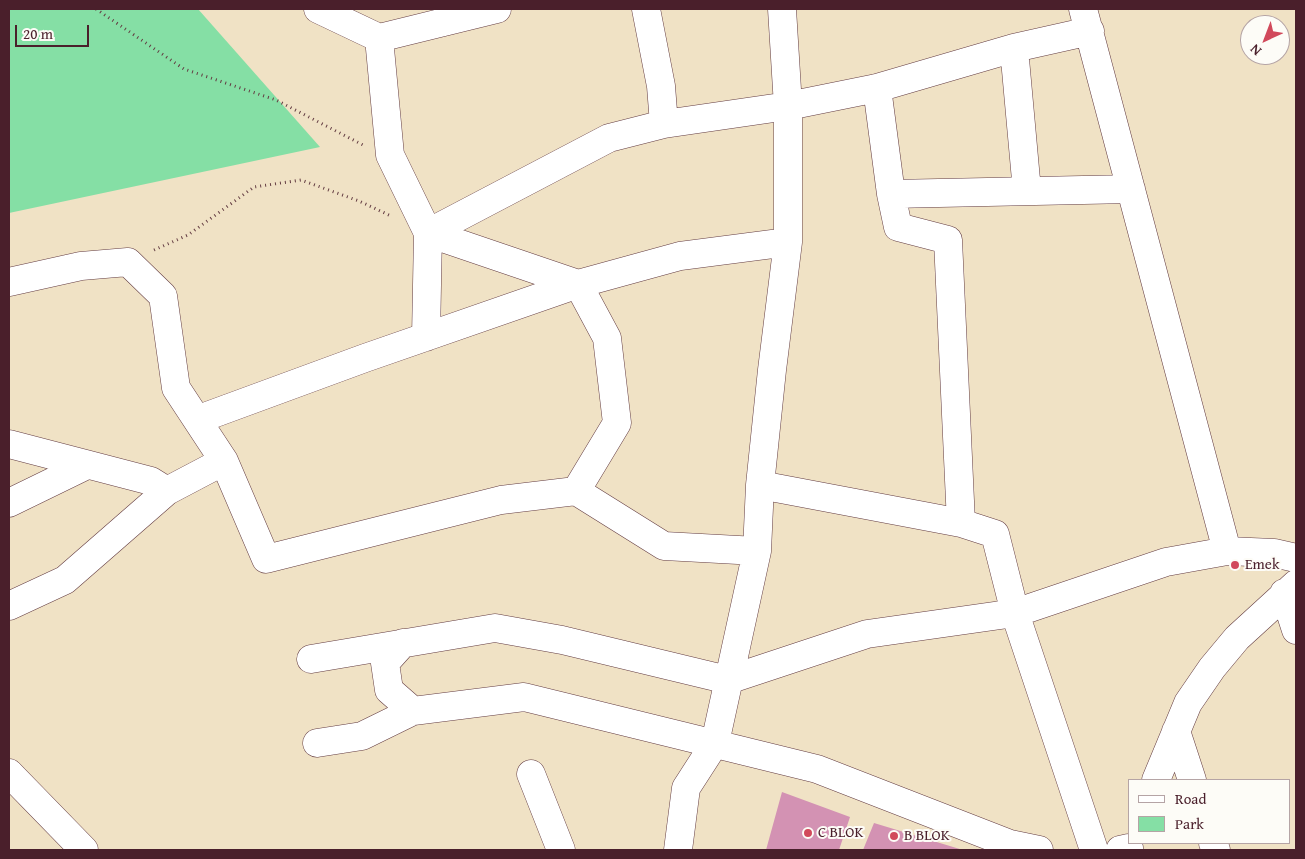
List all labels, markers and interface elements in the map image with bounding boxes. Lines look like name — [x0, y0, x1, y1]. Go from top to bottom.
scale bar — [18, 15, 91, 47]
north arrow — [1240, 15, 1290, 65]
text: 20 m — [23, 23, 53, 44]
text: N — [1245, 40, 1266, 61]
place label: Emek — [1245, 556, 1279, 574]
marker: Emek — [1229, 559, 1241, 571]
legend — [1128, 779, 1290, 844]
text: Road — [1175, 788, 1206, 809]
text: Park — [1175, 813, 1204, 834]
place label: C BLOK — [818, 824, 863, 842]
marker: C BLOK — [802, 827, 814, 839]
place label: B BLOK — [904, 827, 950, 845]
marker: B BLOK — [888, 830, 900, 842]

